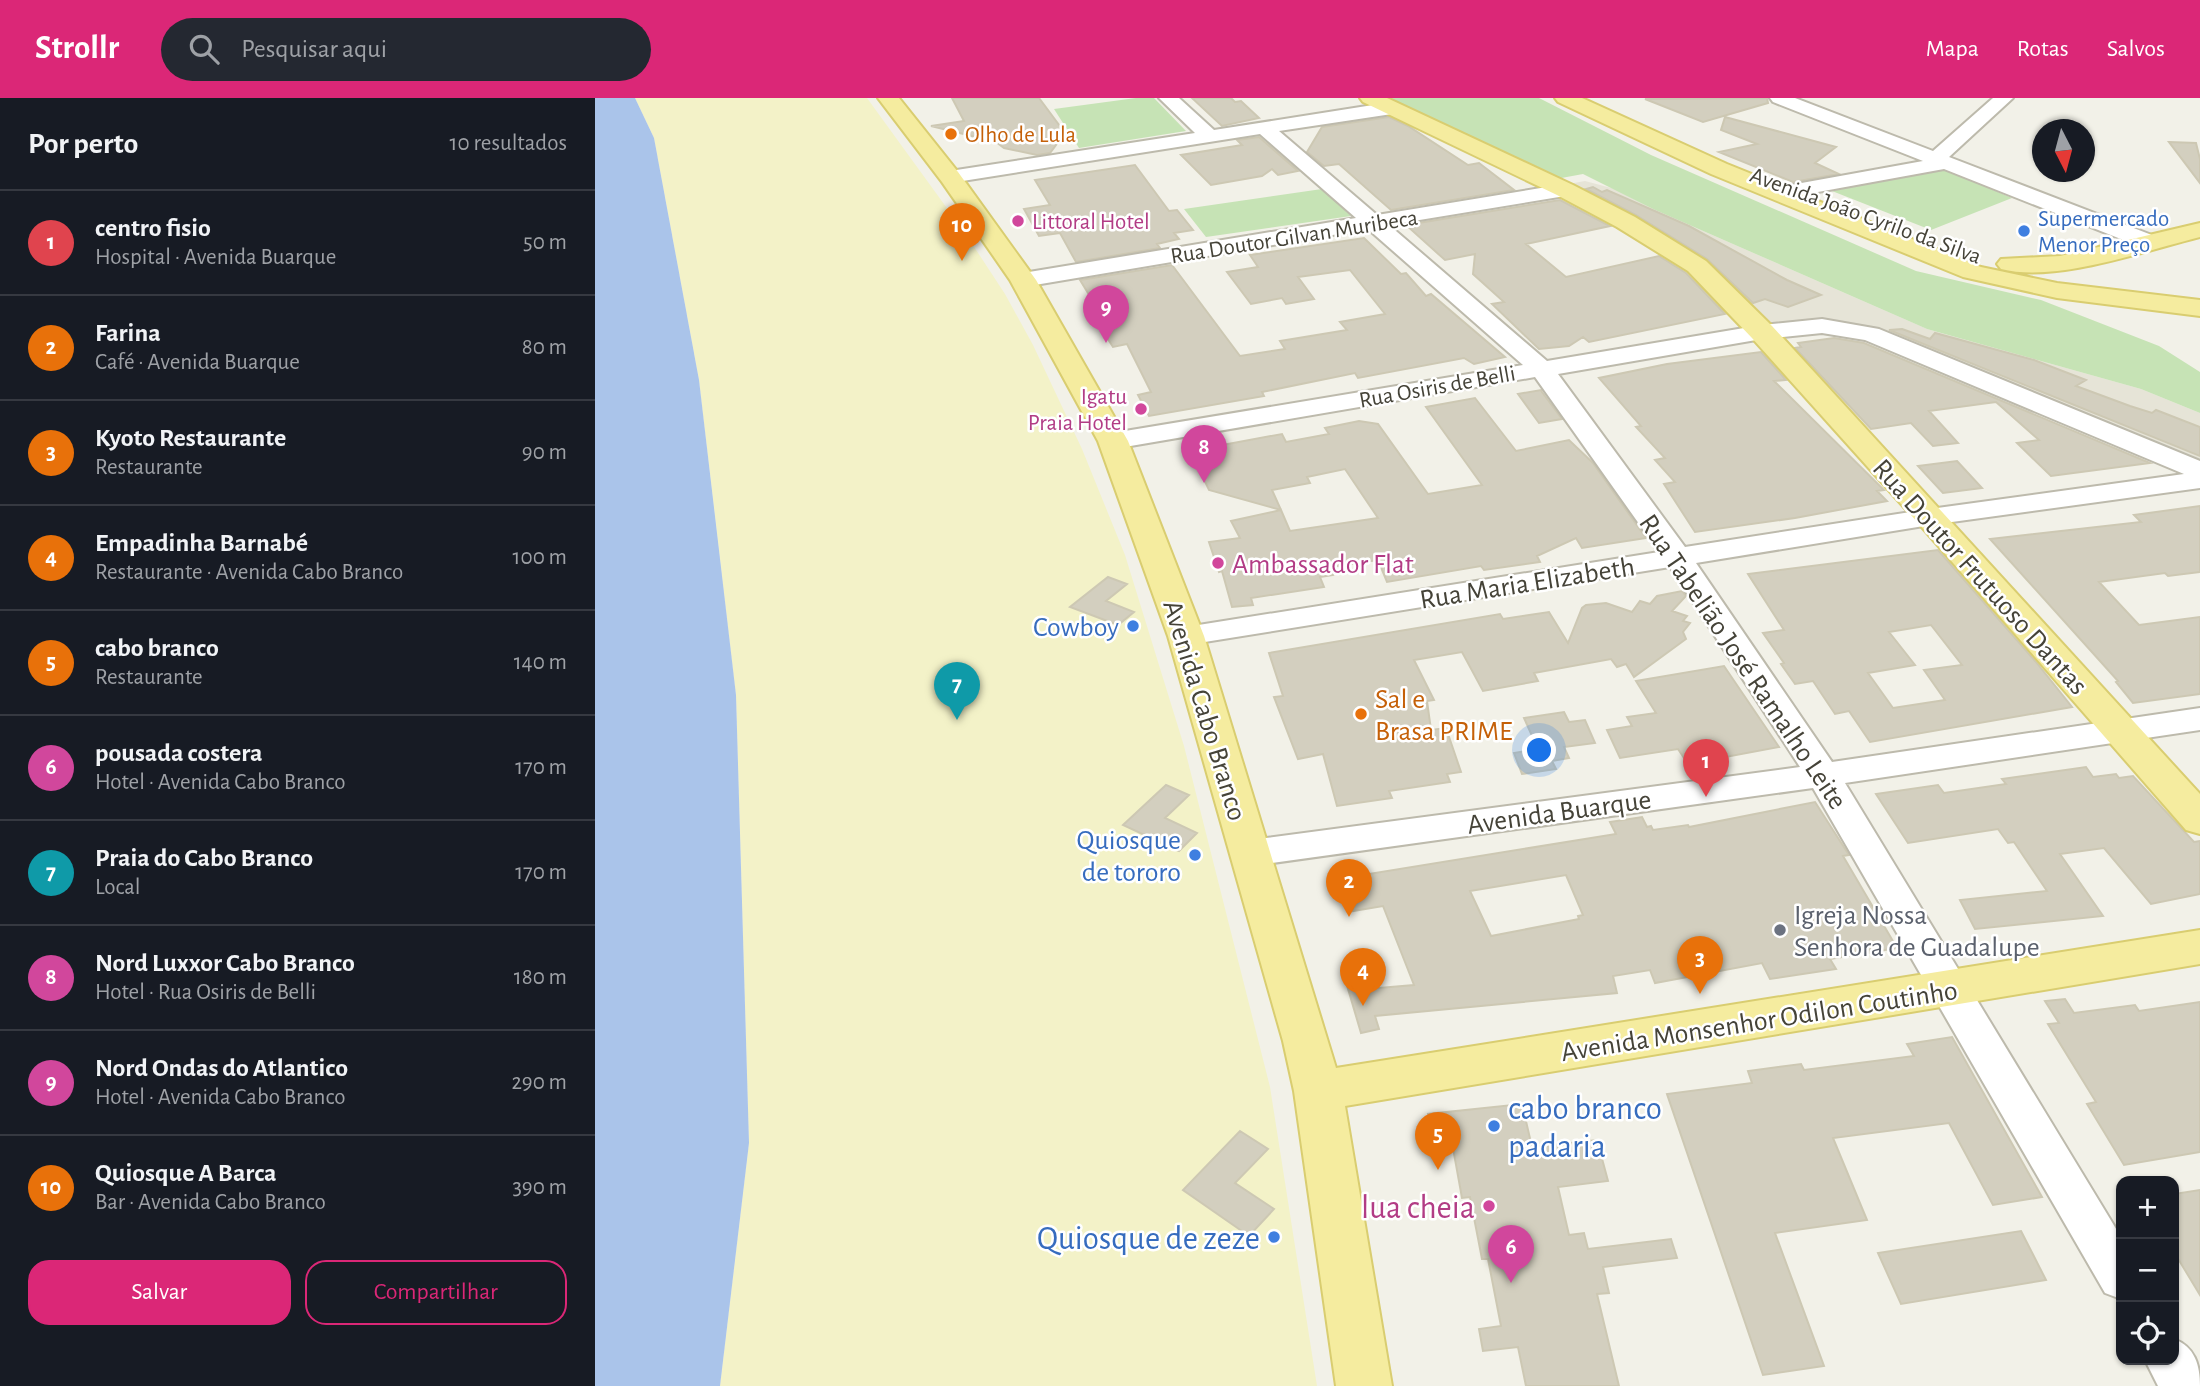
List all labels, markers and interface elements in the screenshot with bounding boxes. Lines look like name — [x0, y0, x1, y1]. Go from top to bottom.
search box — [161, 18, 651, 81]
icon: search — [185, 30, 223, 68]
text: Strollr — [35, 32, 119, 65]
text: Pesquisar aqui — [241, 36, 387, 62]
text: Mapa — [1926, 37, 1979, 61]
text: Rotas — [2017, 37, 2069, 61]
text: Salvos — [2107, 37, 2165, 61]
north arrow — [2032, 119, 2095, 182]
place label: Olho de Lula — [965, 124, 1076, 147]
marker: Olho de Lula — [943, 126, 959, 142]
text: Por perto — [28, 129, 138, 159]
text: 10 resultados — [450, 132, 567, 155]
street label: Avenida João Cyrilo da Silva — [1747, 164, 1984, 269]
pin: 10 — [939, 203, 985, 261]
street label: Rua Doutor Gilvan Muribeca — [1169, 207, 1419, 268]
place label: Supermercado Menor Preço — [2038, 208, 2169, 257]
place label: Littoral Hotel — [1032, 211, 1150, 234]
marker: Littoral Hotel — [1010, 213, 1026, 229]
text: centro fisio — [95, 215, 211, 241]
marker: Supermercado Menor Preço — [2016, 223, 2032, 239]
text: 1 — [47, 231, 55, 254]
text: 50 m — [523, 231, 567, 254]
text: Hospital · Avenida Buarque — [95, 246, 336, 269]
pin: 9 — [1083, 285, 1129, 343]
text: Farina — [95, 320, 161, 346]
text: 2 — [46, 336, 56, 359]
text: 80 m — [522, 336, 567, 359]
text: Café · Avenida Buarque — [95, 351, 300, 374]
street label: Rua Osiris de Belli — [1357, 362, 1517, 413]
place label: Igatu Praia Hotel — [1028, 386, 1127, 435]
marker: Igatu Praia Hotel — [1133, 401, 1149, 417]
text: Kyoto Restaurante — [95, 425, 286, 451]
pin: 8 — [1181, 425, 1227, 483]
text: 3 — [46, 441, 56, 464]
text: 90 m — [522, 441, 567, 464]
street label: Rua Doutor Frutuoso Dantas — [1867, 454, 2092, 700]
text: Restaurante — [95, 456, 203, 479]
street label: Rua Tabelião José Ramalho Leite — [1633, 510, 1851, 815]
text: Empadinha Barnabé — [95, 530, 308, 556]
text: 4 — [45, 546, 57, 569]
text: 100 m — [513, 546, 567, 569]
place label: Ambassador Flat — [1232, 551, 1414, 579]
street label: Rua Maria Elizabeth — [1418, 553, 1637, 615]
marker: Ambassador Flat — [1210, 555, 1226, 571]
text: Restaurante · Avenida Cabo Branco — [95, 561, 403, 584]
street label: Avenida Cabo Branco — [1157, 597, 1251, 824]
place label: Cowboy — [1033, 614, 1119, 642]
marker: Cowboy — [1125, 618, 1141, 634]
text: cabo branco — [95, 635, 219, 661]
text: 5 — [46, 651, 56, 674]
text: 140 m — [514, 651, 567, 674]
pin: 7 — [934, 662, 980, 720]
text: Restaurante — [95, 666, 203, 689]
place label: Sal e Brasa PRIME — [1375, 686, 1513, 746]
marker: Sal e Brasa PRIME — [1353, 706, 1369, 722]
your location — [1522, 733, 1556, 767]
pin: 1 — [1683, 739, 1729, 797]
text: pousada costera — [95, 740, 263, 766]
text: 6 — [45, 756, 57, 779]
text: 170 m — [515, 756, 567, 779]
text: Hotel · Avenida Cabo Branco — [95, 771, 346, 794]
street label: Avenida Buarque — [1465, 786, 1653, 840]
place label: Quiosque de tororo — [1077, 827, 1181, 887]
text: Praia do Cabo Branco — [95, 845, 313, 871]
marker: Quiosque de tororo — [1187, 847, 1203, 863]
pin: 2 — [1326, 859, 1372, 917]
text: 7 — [46, 861, 56, 884]
text: 170 m — [515, 861, 567, 884]
text: Local — [95, 876, 140, 899]
place label: Igreja Nossa Senhora de Guadalupe — [1794, 902, 2040, 962]
marker: Igreja Nossa Senhora de Guadalupe — [1772, 922, 1788, 938]
pin: 3 — [1677, 936, 1723, 994]
pin: 4 — [1340, 948, 1386, 1006]
text: Nord Luxxor Cabo Branco — [95, 950, 355, 976]
text: 8 — [45, 966, 57, 989]
text: 180 m — [514, 966, 567, 989]
street label: Avenida Monsenhor Odilon Coutinho — [1559, 977, 1960, 1067]
text: Hotel · Rua Osiris de Belli — [95, 981, 316, 1004]
text: Nord Ondas do Atlantico — [95, 1055, 348, 1081]
text: 9 — [45, 1071, 57, 1094]
text: 290 m — [511, 1071, 567, 1094]
text: Hotel · Avenida Cabo Branco — [95, 1086, 346, 1109]
place label: cabo branco padaria — [1508, 1093, 1662, 1164]
pin: 5 — [1415, 1112, 1461, 1170]
marker: cabo branco padaria — [1486, 1118, 1502, 1134]
text: Quiosque A Barca — [95, 1160, 277, 1186]
text: 10 — [41, 1176, 61, 1199]
text: 390 m — [512, 1176, 567, 1199]
map controls — [2116, 1176, 2179, 1365]
button: + — [2116, 1176, 2179, 1239]
text: Bar · Avenida Cabo Branco — [95, 1191, 326, 1214]
place label: lua cheia — [1361, 1192, 1475, 1225]
marker: lua cheia — [1481, 1198, 1497, 1214]
place label: Quiosque de zeze — [1037, 1223, 1260, 1256]
pin: 6 — [1488, 1225, 1534, 1283]
marker: Quiosque de zeze — [1266, 1229, 1282, 1245]
button: − — [2116, 1239, 2179, 1302]
button: Salvar — [28, 1260, 291, 1325]
button: Compartilhar — [305, 1260, 567, 1325]
button: locate — [2116, 1302, 2179, 1365]

